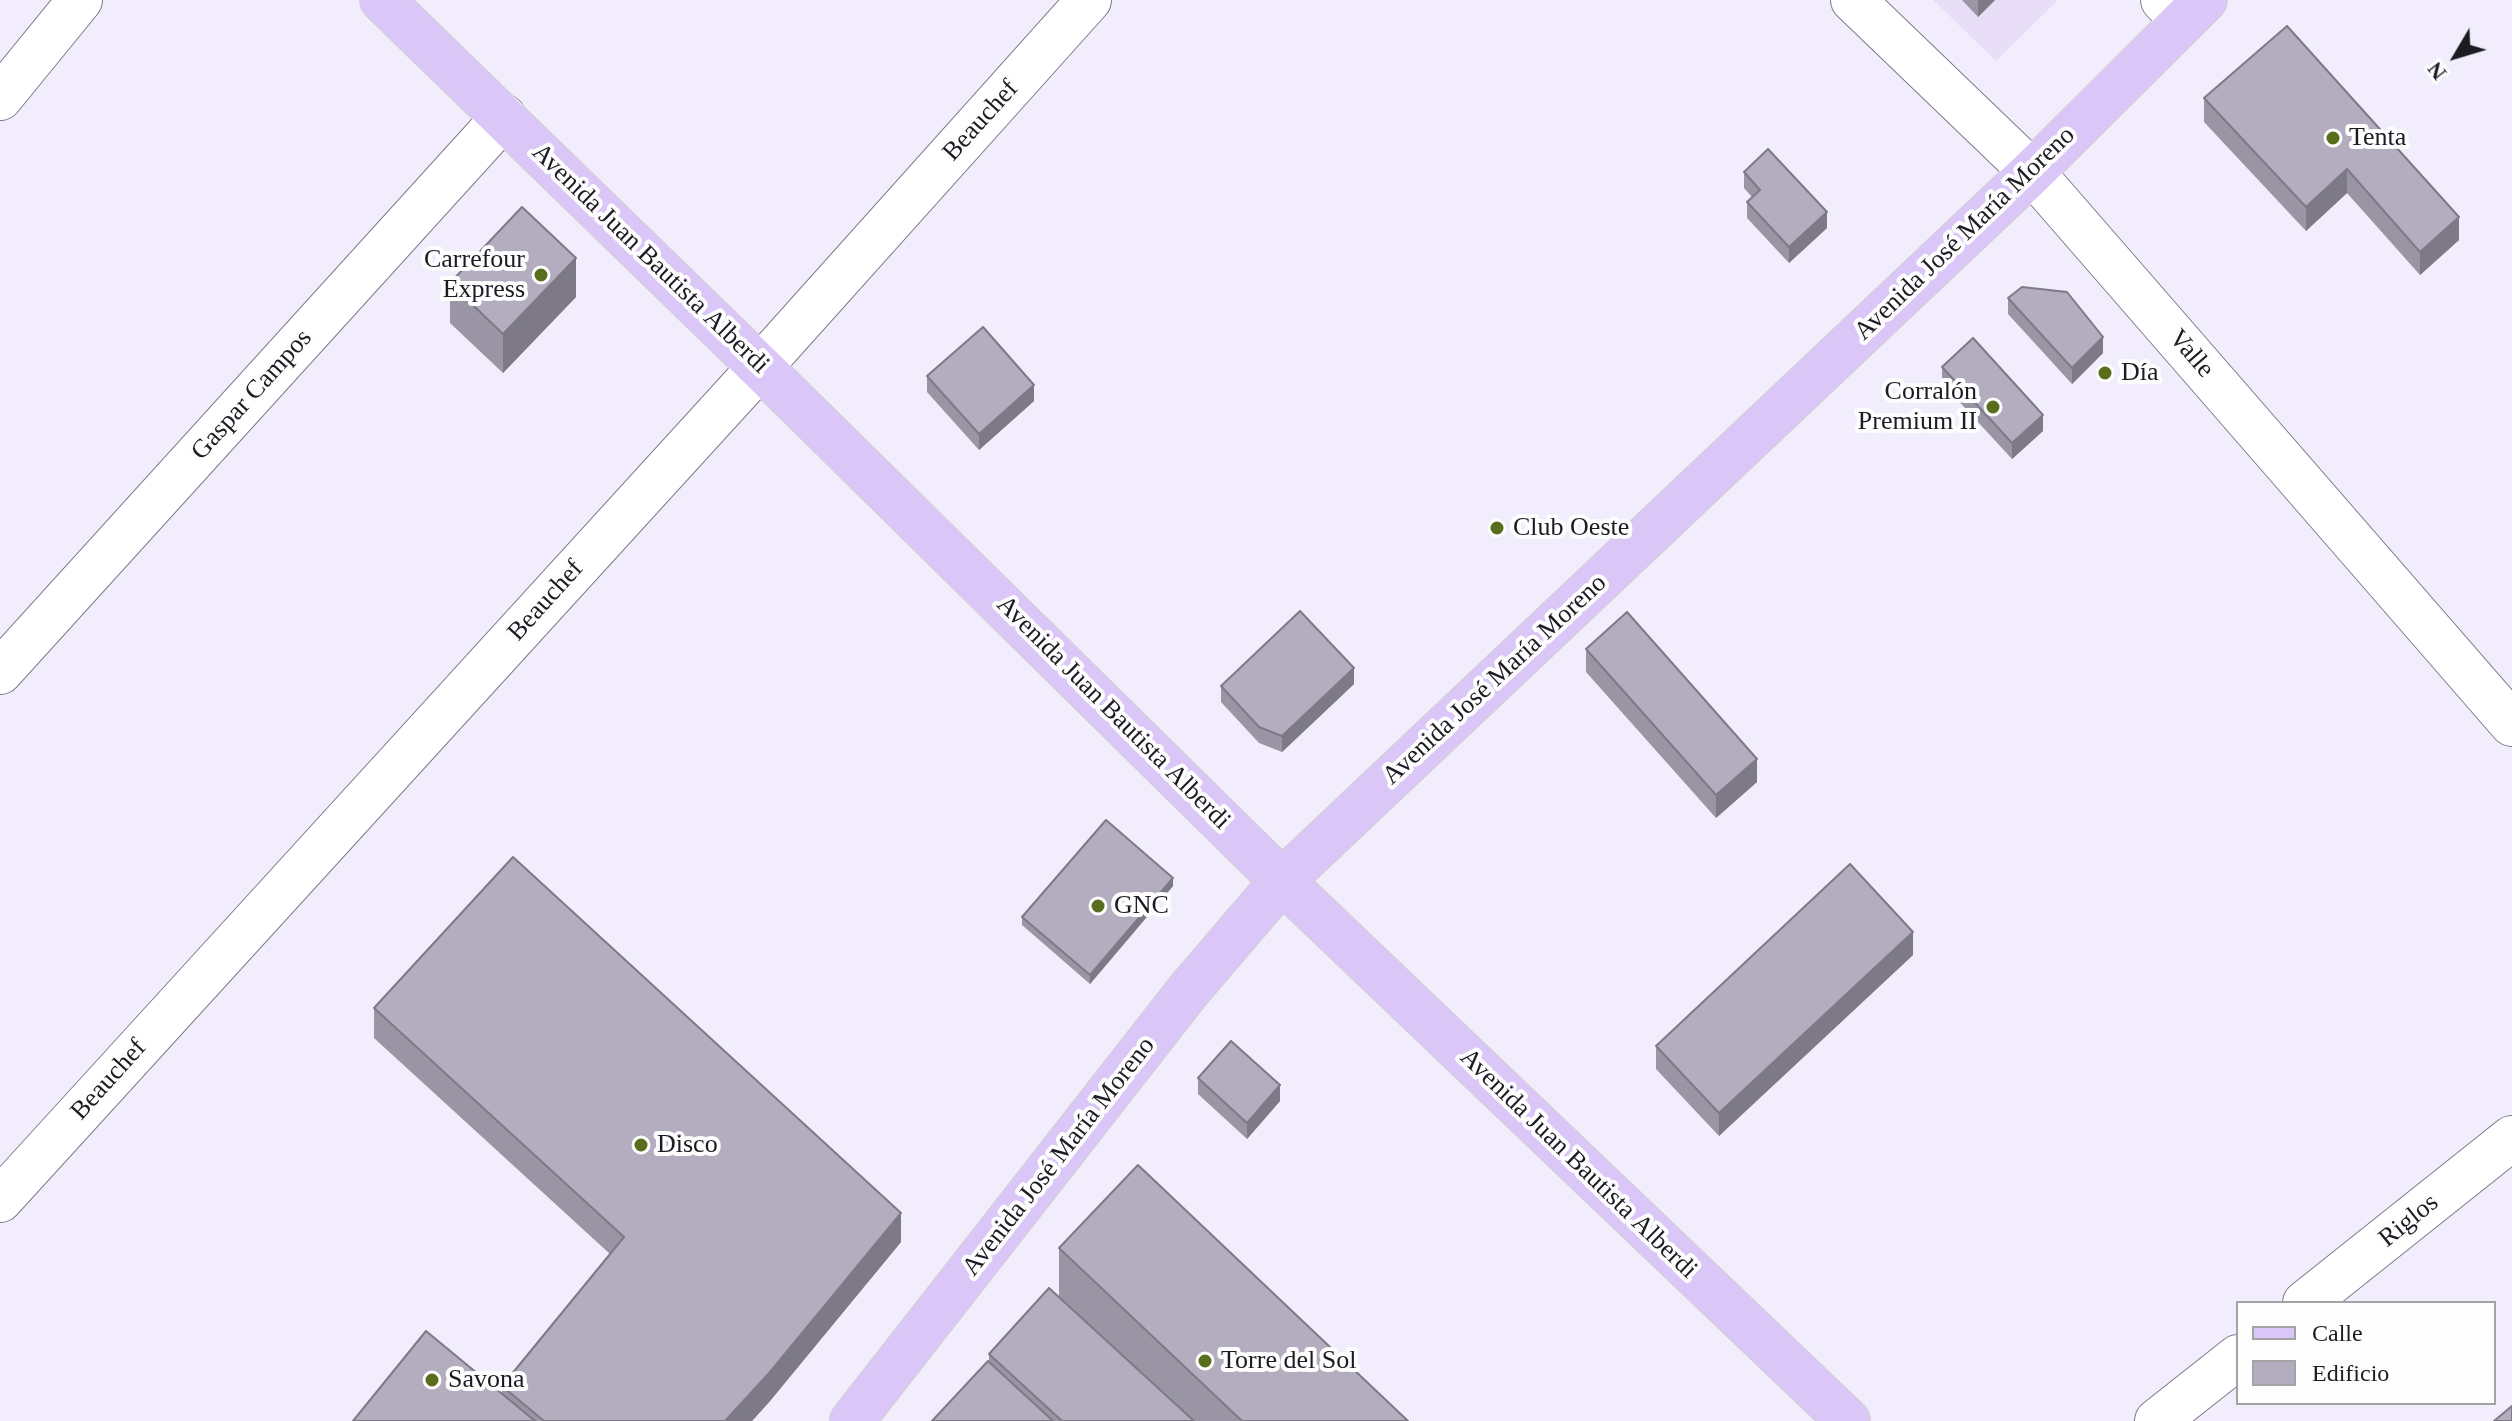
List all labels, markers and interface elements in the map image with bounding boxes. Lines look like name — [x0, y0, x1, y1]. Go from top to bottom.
north arrow — [2416, 16, 2496, 96]
text: N — [2422, 57, 2451, 85]
street label: Beauchef — [937, 74, 1025, 168]
street label: Avenida José María Moreno — [1848, 120, 2082, 348]
place label: Tenta — [2349, 122, 2406, 154]
marker: Tenta — [2324, 129, 2342, 147]
street label: Avenida Juan Bautista Alberdi — [525, 137, 775, 381]
place label: Carrefour Express — [424, 244, 525, 306]
marker: Carrefour Express — [532, 266, 550, 284]
street label: Gaspar Campos — [185, 323, 319, 467]
street label: Valle — [2162, 324, 2220, 384]
place label: Día — [2121, 357, 2159, 389]
marker: Día — [2096, 364, 2114, 382]
place label: Corralón Premium II — [1858, 376, 1977, 438]
marker: Corralón Premium II — [1984, 398, 2002, 416]
place label: Club Oeste — [1513, 512, 1629, 544]
marker: Club Oeste — [1488, 519, 1506, 537]
street label: Beauchef — [502, 554, 590, 648]
street label: Avenida José María Moreno — [1377, 568, 1613, 792]
street label: Avenida Juan Bautista Alberdi — [990, 590, 1236, 836]
place label: GNC — [1114, 890, 1169, 922]
marker: GNC — [1089, 897, 1107, 915]
street label: Avenida José María Moreno — [956, 1031, 1162, 1283]
street label: Beauchef — [65, 1033, 153, 1127]
street label: Avenida Juan Bautista Alberdi — [1453, 1042, 1703, 1286]
place label: Disco — [657, 1129, 718, 1161]
marker: Disco — [632, 1136, 650, 1154]
street label: Riglos — [2373, 1188, 2445, 1254]
legend — [2236, 1301, 2496, 1405]
text: Calle — [2312, 1320, 2363, 1346]
place label: Torre del Sol — [1221, 1345, 1356, 1377]
marker: Torre del Sol — [1196, 1352, 1214, 1370]
text: Edificio — [2312, 1360, 2389, 1386]
place label: Savona — [448, 1364, 525, 1396]
marker: Savona — [423, 1371, 441, 1389]

